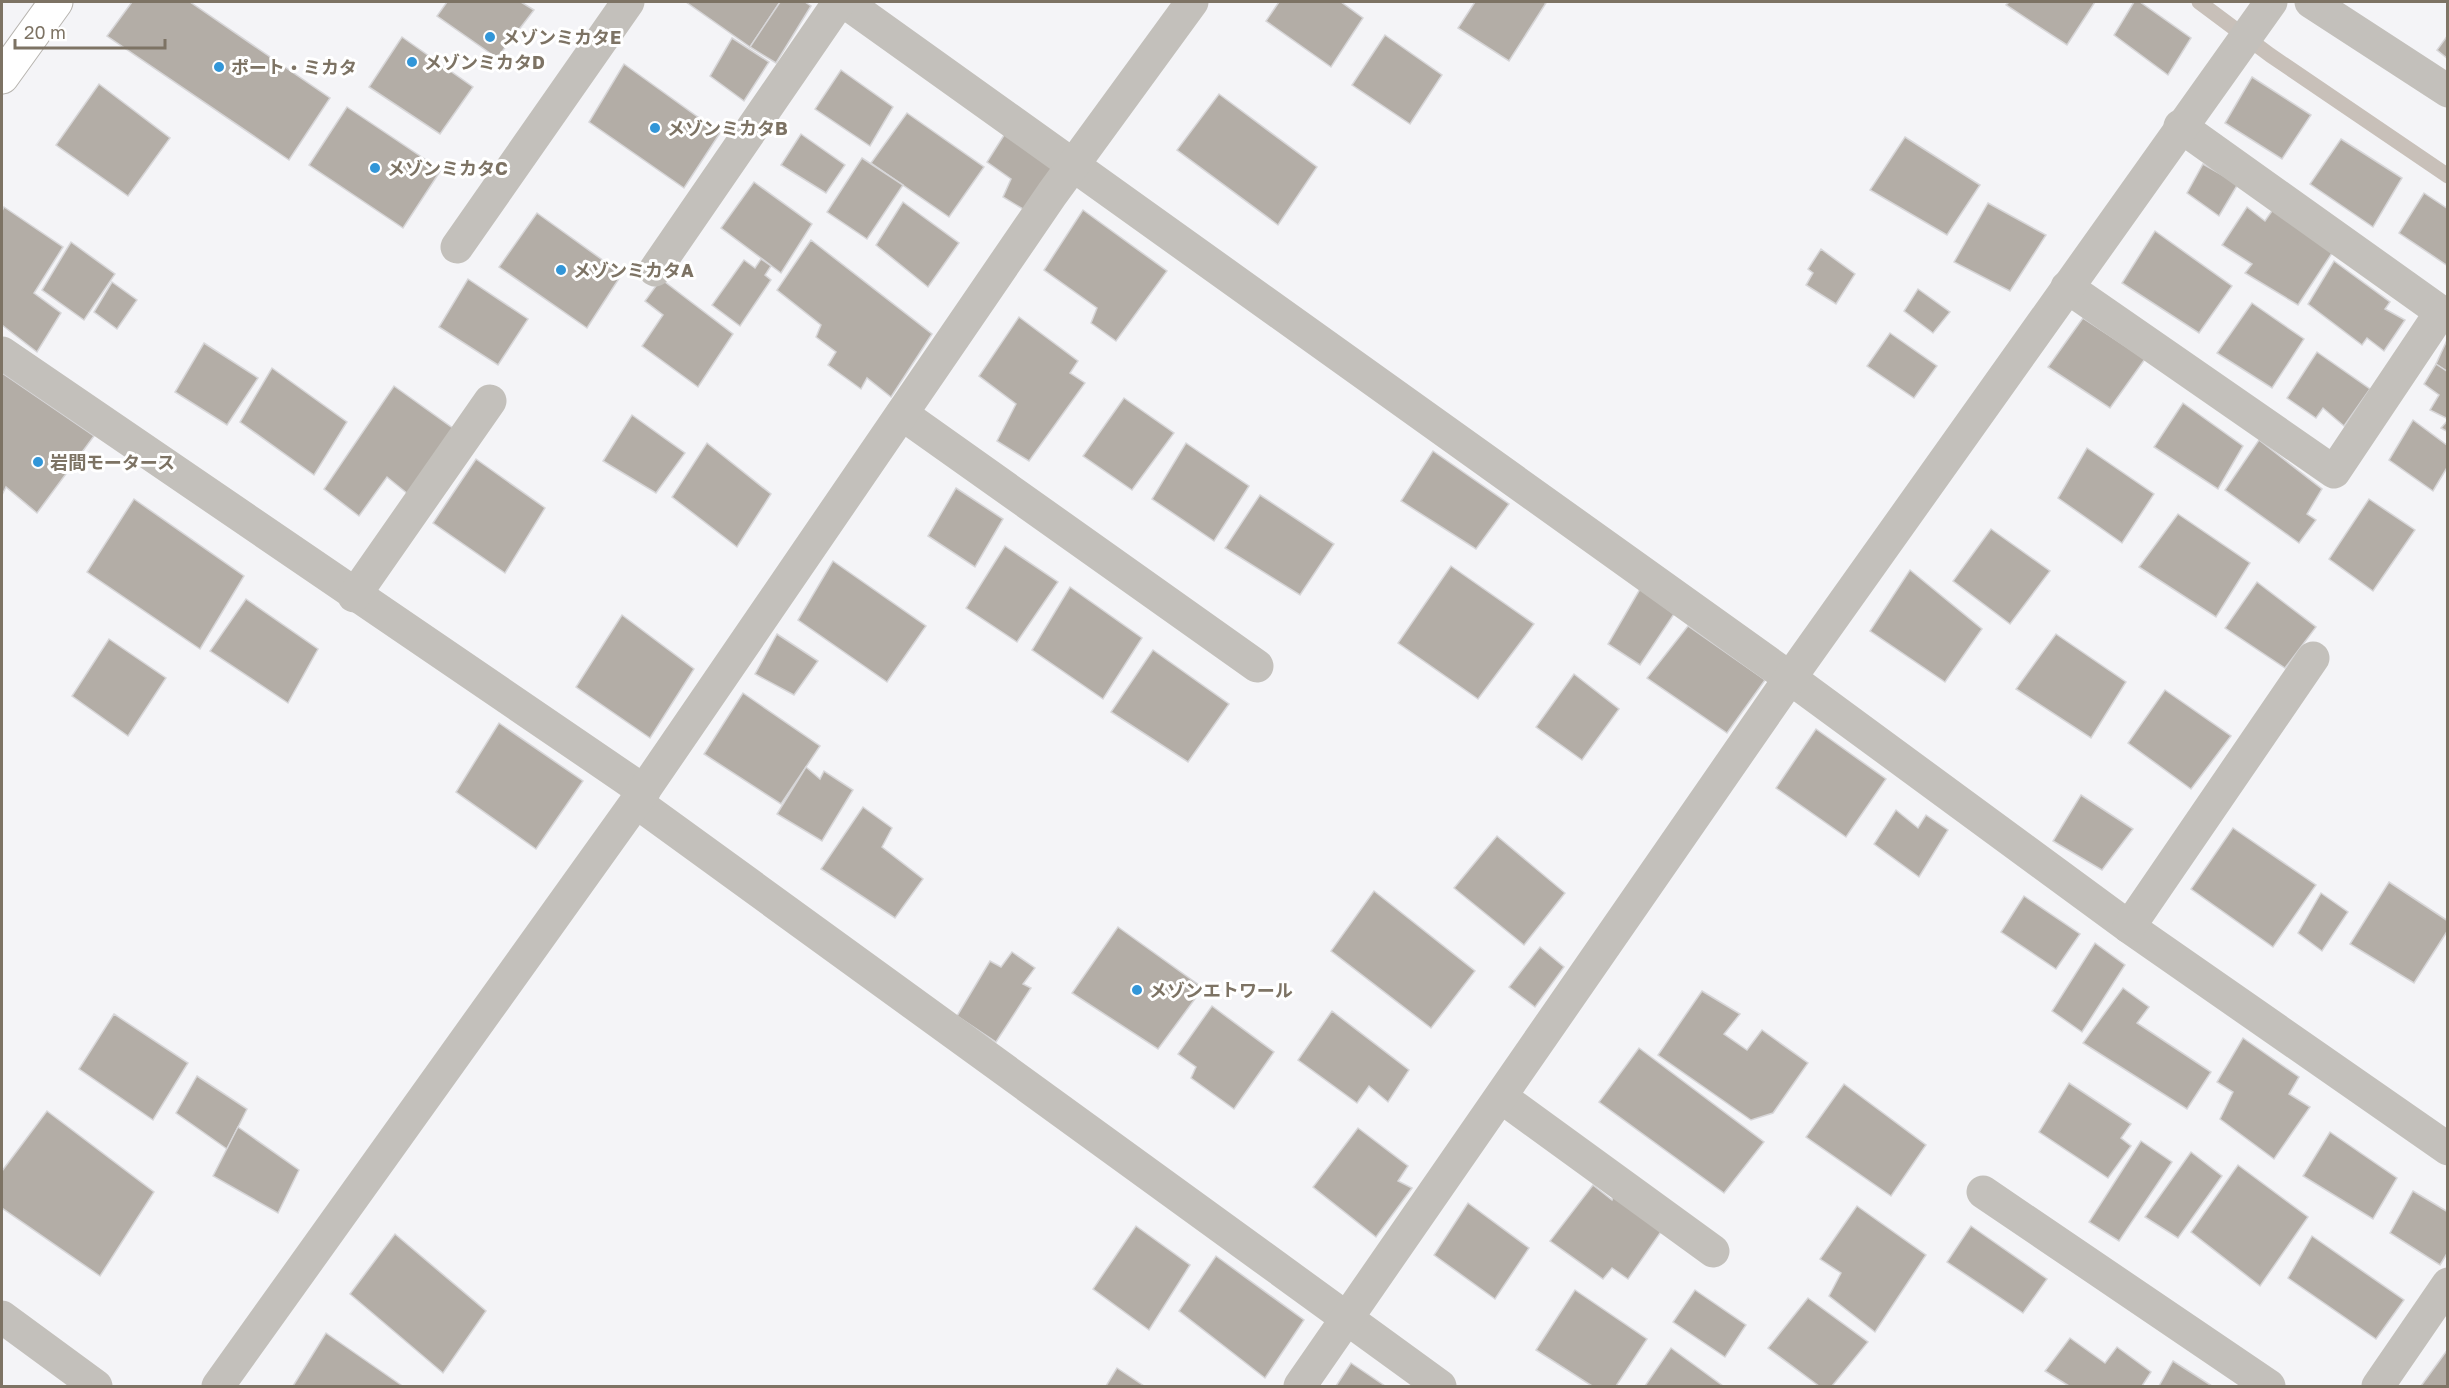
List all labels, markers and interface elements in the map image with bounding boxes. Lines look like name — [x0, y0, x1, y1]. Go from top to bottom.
scale bar — [15, 12, 165, 50]
text: 20 m — [24, 21, 66, 43]
place label: メゾンミカタE — [502, 26, 621, 48]
marker: メゾンミカタE — [483, 30, 497, 44]
place label: メゾンミカタD — [424, 51, 545, 73]
marker: メゾンミカタD — [405, 55, 419, 69]
place label: ポート・ミカタ — [231, 56, 357, 78]
marker: ポート・ミカタ — [212, 60, 226, 74]
place label: メゾンミカタB — [667, 117, 788, 139]
marker: メゾンミカタB — [648, 121, 662, 135]
place label: メゾンミカタC — [387, 157, 508, 179]
marker: メゾンミカタC — [368, 161, 382, 175]
place label: メゾンミカタA — [573, 259, 694, 281]
marker: メゾンミカタA — [554, 263, 568, 277]
place label: 岩間モータース — [50, 451, 175, 473]
marker: 岩間モータース — [31, 455, 45, 469]
place label: メゾンエトワール — [1149, 979, 1293, 1001]
marker: メゾンエトワール — [1130, 983, 1144, 997]

